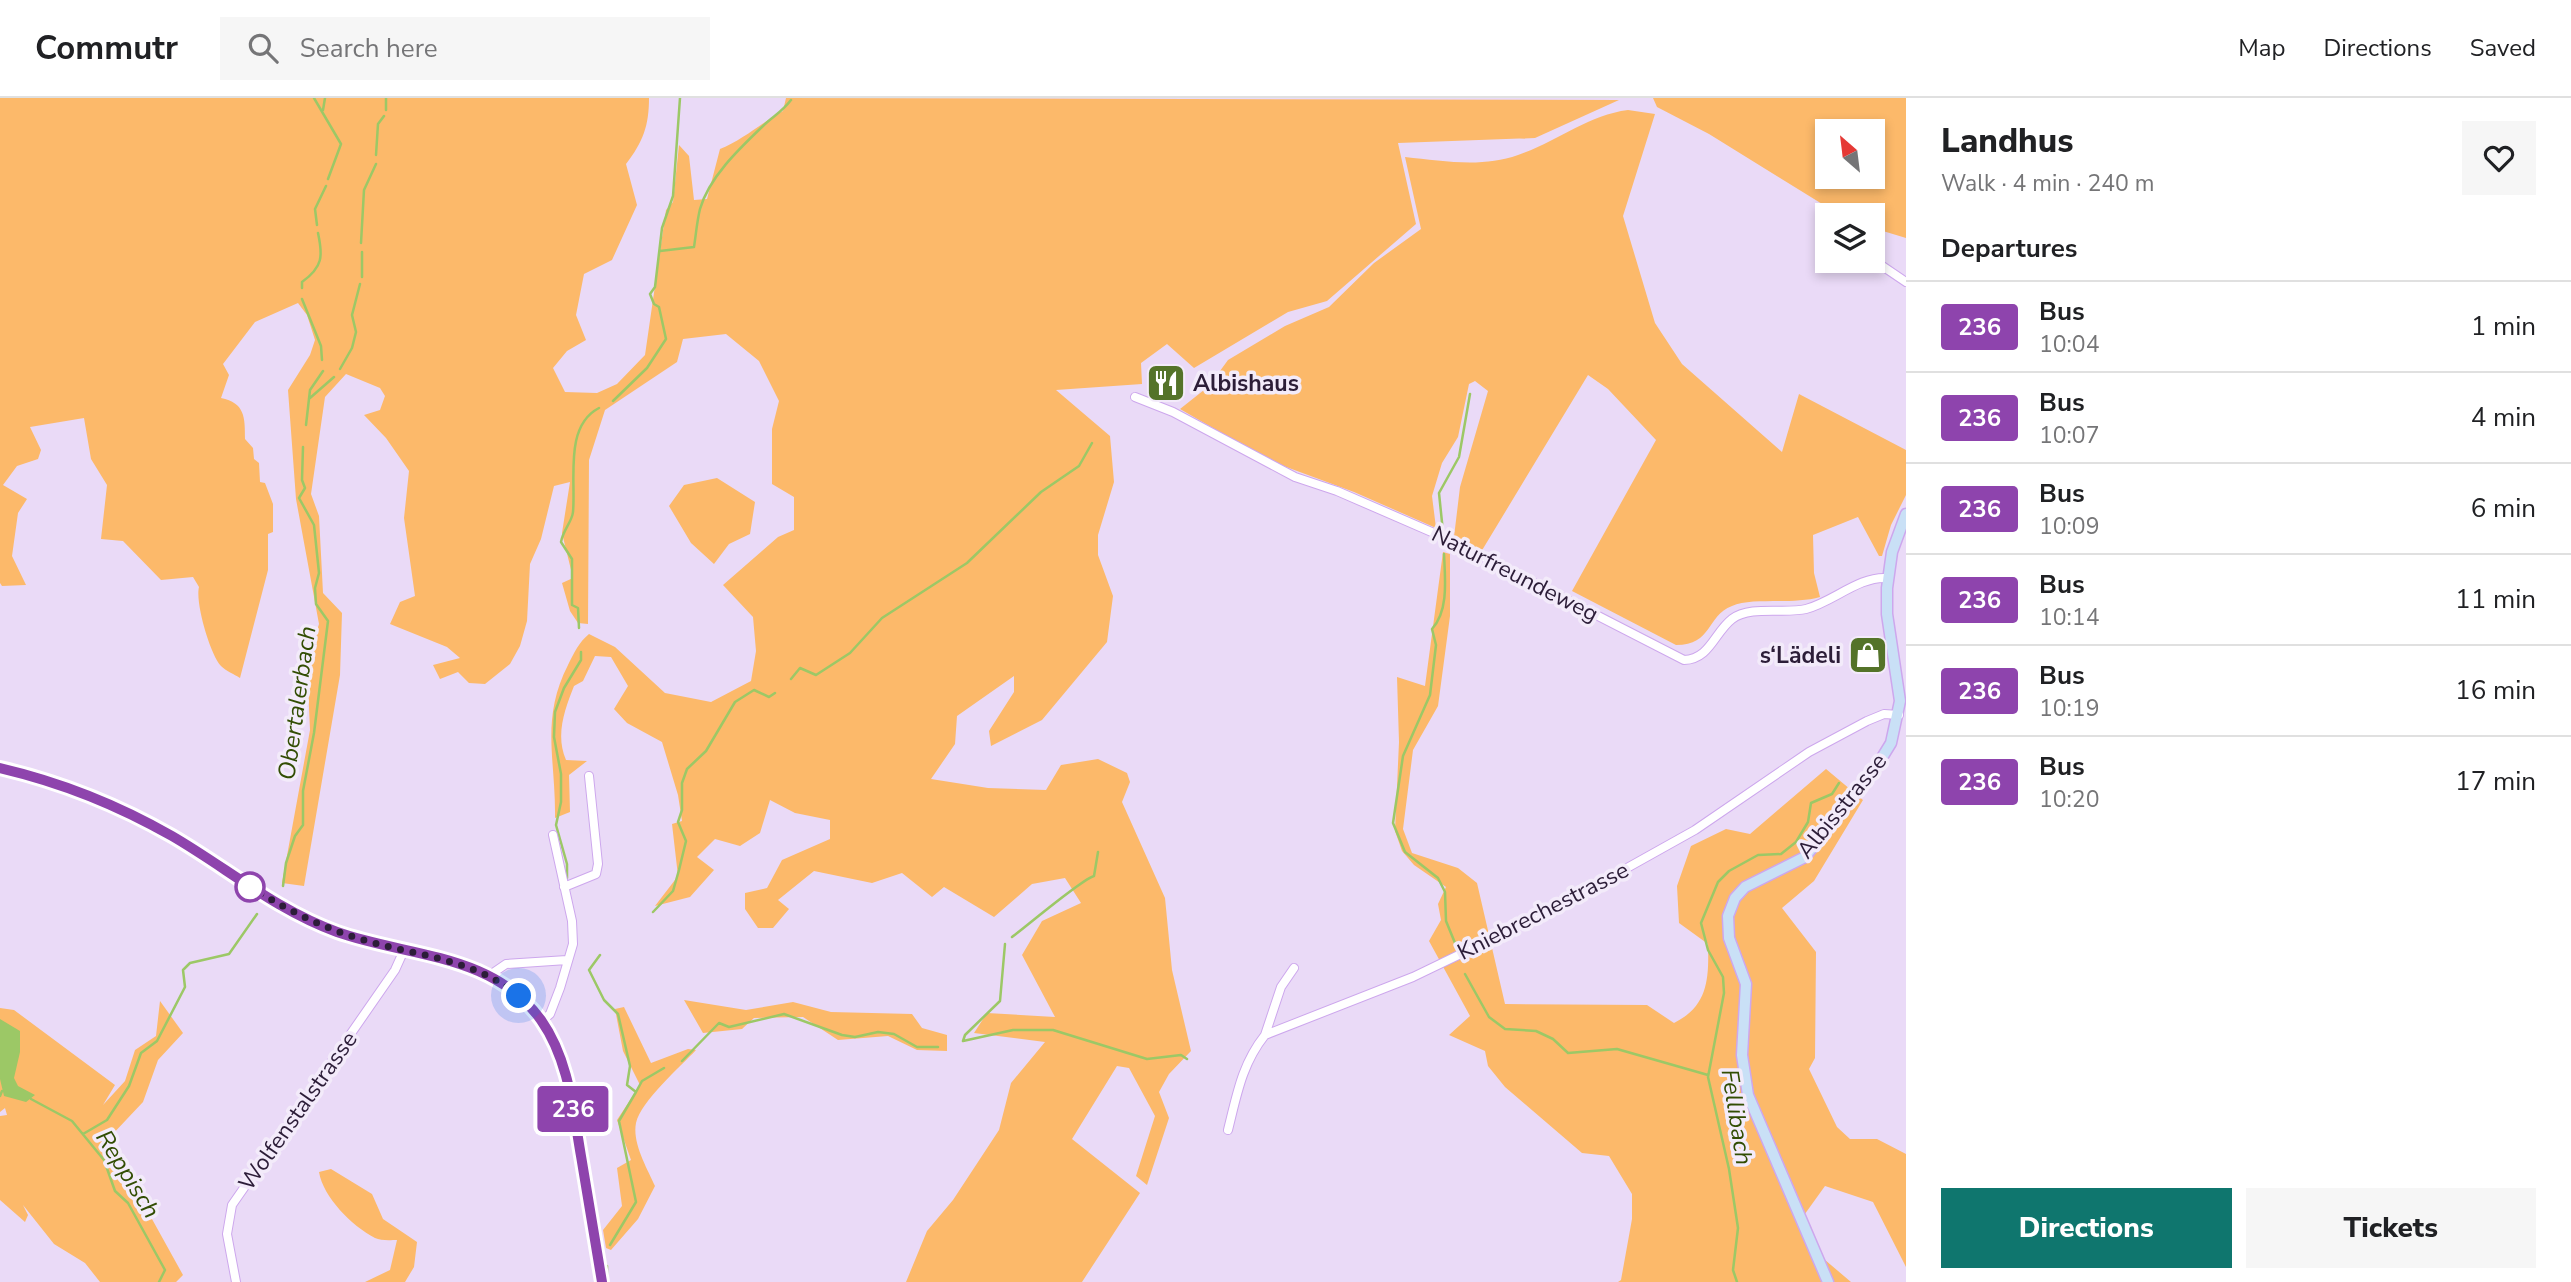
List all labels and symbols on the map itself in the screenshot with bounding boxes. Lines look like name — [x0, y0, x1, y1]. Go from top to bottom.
north arrow — [1815, 119, 1885, 189]
restaurant icon: Albishaus — [1145, 362, 1187, 404]
place label: Albishaus — [1193, 368, 1299, 399]
street label: Naturfreundeweg — [1426, 519, 1604, 629]
water label: Obertalerbach — [270, 624, 324, 782]
shop icon: s‘Lädeli — [1847, 634, 1889, 676]
place label: s‘Lädeli — [1760, 640, 1841, 671]
street label: Albisstrasse — [1790, 747, 1894, 865]
street label: Kniebrechestrasse — [1452, 854, 1634, 968]
unlabelled marker — [235, 872, 265, 902]
your location — [501, 978, 536, 1013]
street label: Wolfenstalstrasse — [232, 1025, 364, 1197]
water label: Fellibach — [1714, 1067, 1760, 1167]
line badge: 236 — [533, 1086, 613, 1132]
water label: Reppisch — [88, 1124, 168, 1224]

